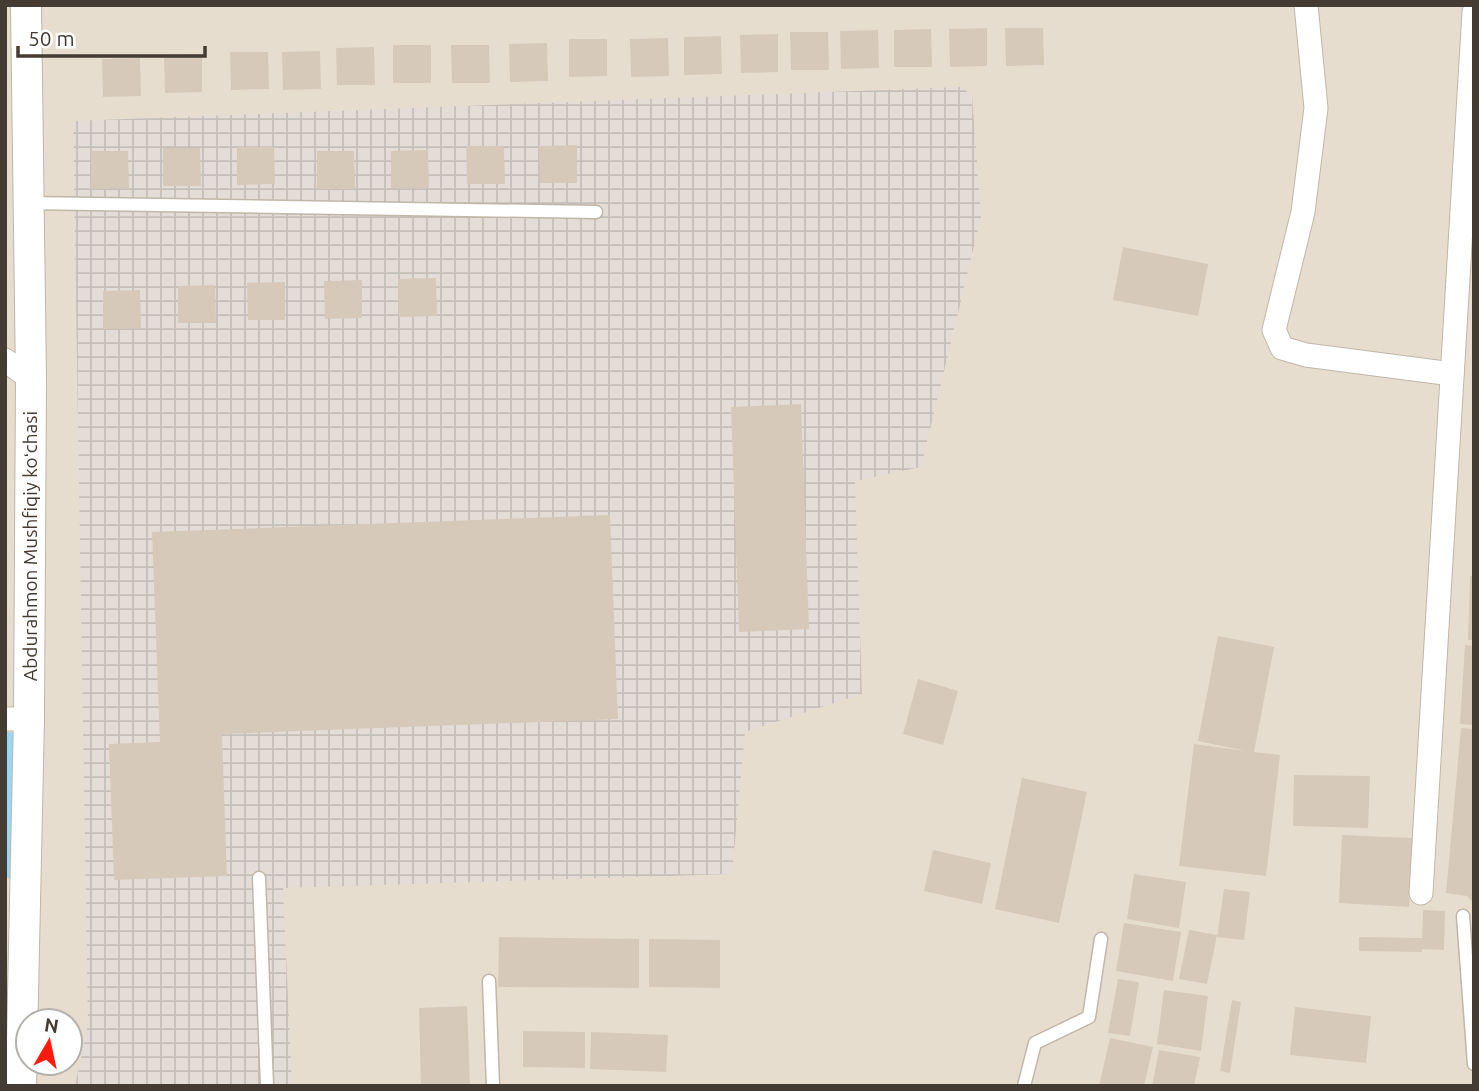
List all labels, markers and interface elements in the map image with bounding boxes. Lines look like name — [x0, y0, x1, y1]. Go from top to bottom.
scale bar — [18, 14, 205, 58]
text: 50 m — [28, 26, 75, 50]
street label: Abdurahmon Mushfiqiy koʻchasi — [19, 411, 41, 681]
north arrow — [14, 1007, 84, 1077]
text: N — [43, 1013, 60, 1037]

